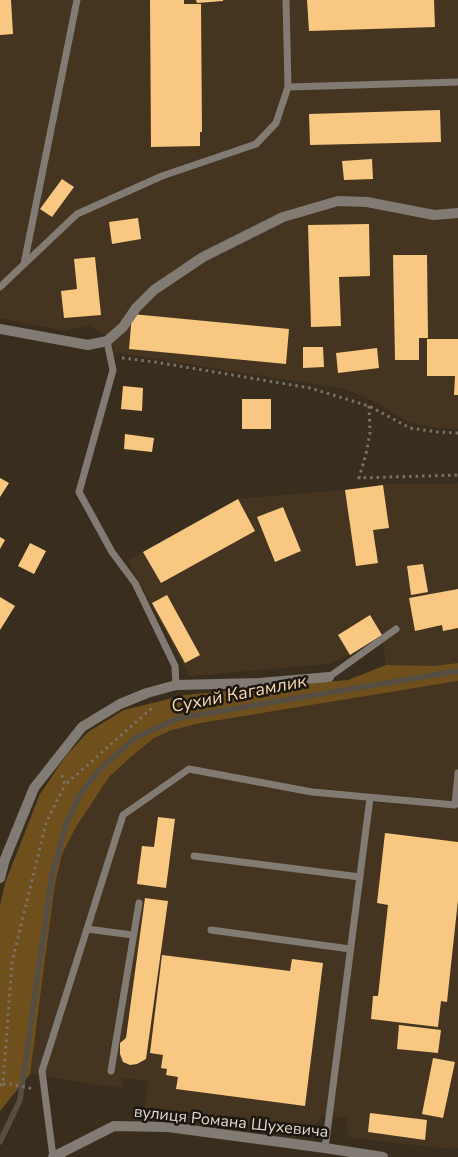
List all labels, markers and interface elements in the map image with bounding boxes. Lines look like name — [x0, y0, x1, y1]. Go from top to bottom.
water label: Сухий Кагамлик — [170, 671, 308, 719]
street label: вулиця Романа Шухевича — [133, 1103, 329, 1143]

